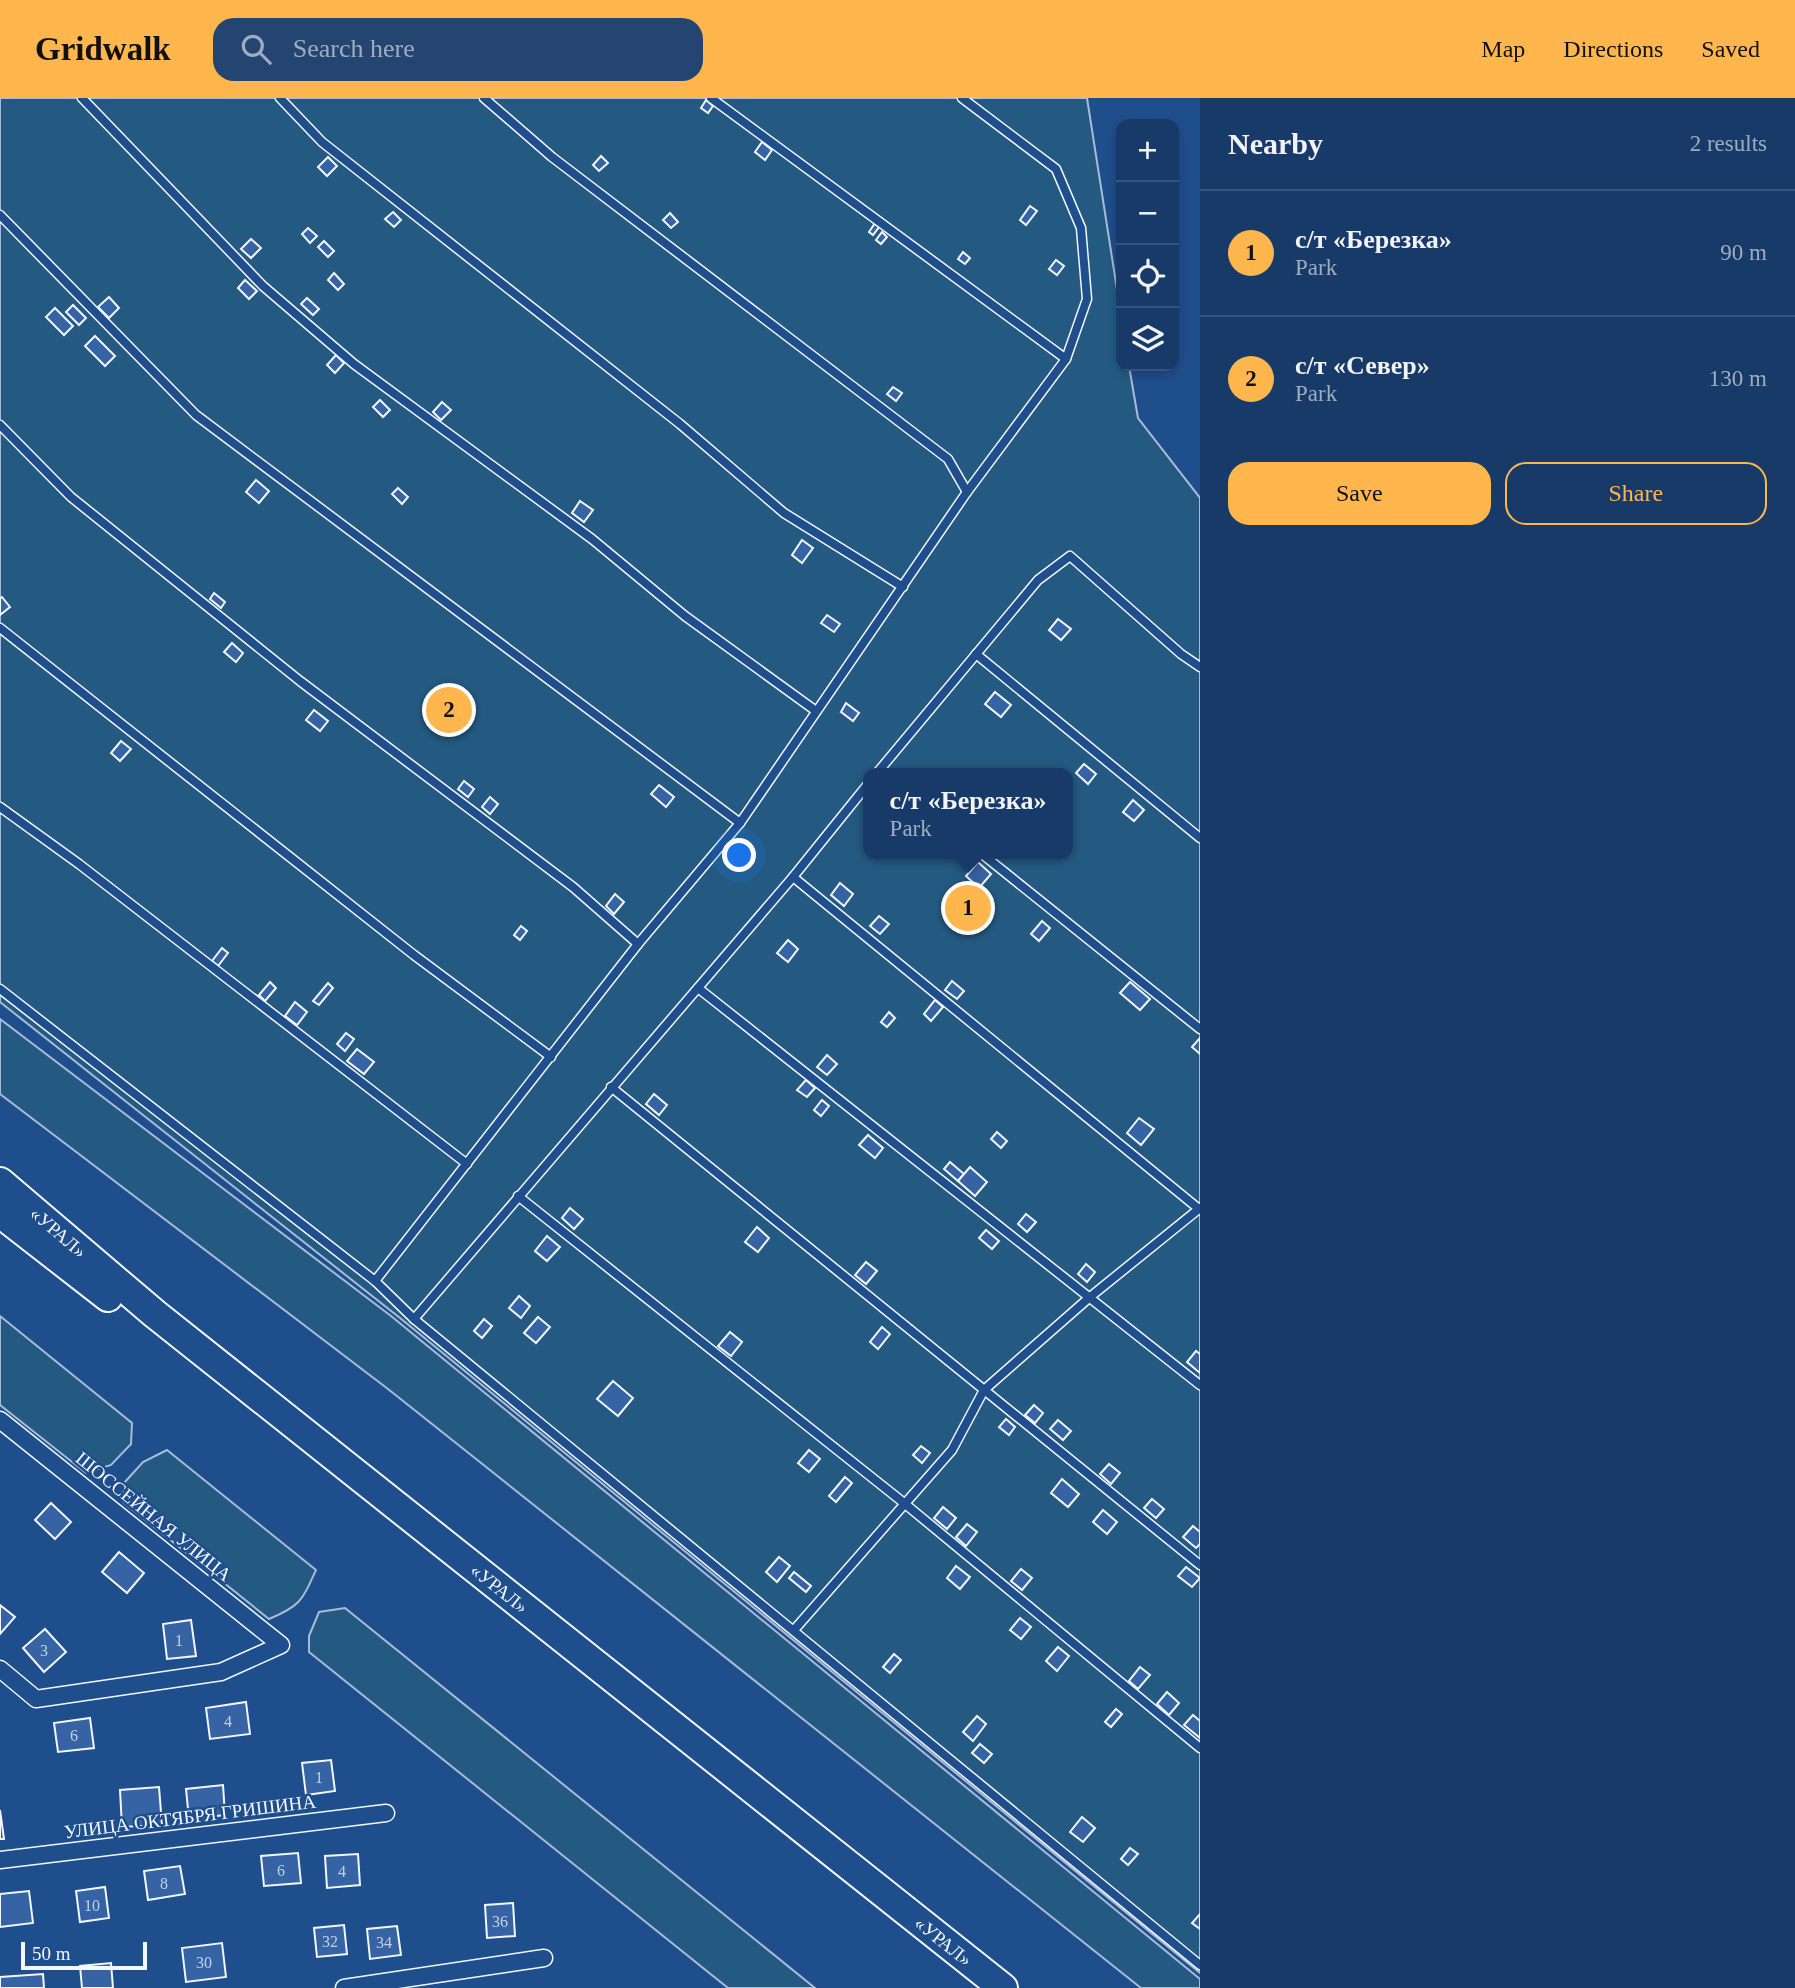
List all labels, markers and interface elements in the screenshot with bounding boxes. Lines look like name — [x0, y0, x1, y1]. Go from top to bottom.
search box — [213, 18, 703, 81]
icon: search — [237, 30, 275, 68]
text: Gridwalk — [35, 31, 171, 67]
text: Search here — [293, 34, 415, 63]
text: Map — [1481, 36, 1525, 62]
text: Directions — [1563, 36, 1663, 62]
text: Saved — [1701, 36, 1760, 62]
map controls — [1116, 119, 1179, 371]
button: + — [1116, 119, 1179, 182]
text: Nearby — [1228, 127, 1323, 160]
text: 2 results — [1690, 131, 1767, 156]
button: − — [1116, 182, 1179, 245]
text: с/т «Березка» — [1295, 225, 1452, 254]
text: 1 — [1245, 240, 1257, 265]
text: 90 m — [1720, 240, 1767, 265]
button: locate — [1116, 245, 1179, 308]
text: Park — [1295, 255, 1337, 280]
button: layers — [1116, 308, 1179, 371]
text: с/т «Север» — [1295, 351, 1430, 380]
text: 2 — [1245, 366, 1257, 391]
text: 130 m — [1709, 366, 1767, 391]
text: Park — [1295, 381, 1337, 406]
button: Save — [1228, 462, 1491, 525]
button: Share — [1505, 462, 1767, 525]
pin: 2 — [426, 684, 472, 736]
popup — [863, 768, 1073, 859]
text: с/т «Березка» — [890, 786, 1046, 815]
text: Park — [890, 816, 932, 841]
your location — [722, 838, 756, 872]
pin: 1 — [945, 882, 991, 934]
street label: «УРАЛ» — [26, 1203, 91, 1262]
street label: ШОССЕЙНАЯ УЛИЦА — [72, 1447, 236, 1586]
street label: «УРАЛ» — [467, 1559, 532, 1618]
house number: 1 — [175, 1632, 183, 1649]
house number: 3 — [40, 1642, 48, 1659]
house number: 4 — [224, 1713, 232, 1730]
house number: 6 — [70, 1727, 78, 1744]
house number: 1 — [315, 1769, 323, 1786]
street label: УЛИЦА ОКТЯБРЯ ГРИШИНА — [63, 1791, 317, 1842]
house number: 6 — [277, 1862, 285, 1879]
house number: 4 — [338, 1863, 346, 1880]
house number: 8 — [160, 1875, 168, 1892]
house number: 10 — [84, 1897, 100, 1914]
street label: «УРАЛ» — [910, 1912, 976, 1970]
house number: 36 — [492, 1913, 508, 1930]
house number: 32 — [322, 1933, 338, 1950]
house number: 34 — [376, 1934, 392, 1951]
scale bar — [21, 1939, 147, 1971]
text: 50 m — [32, 1943, 71, 1964]
house number: 30 — [196, 1954, 212, 1971]

